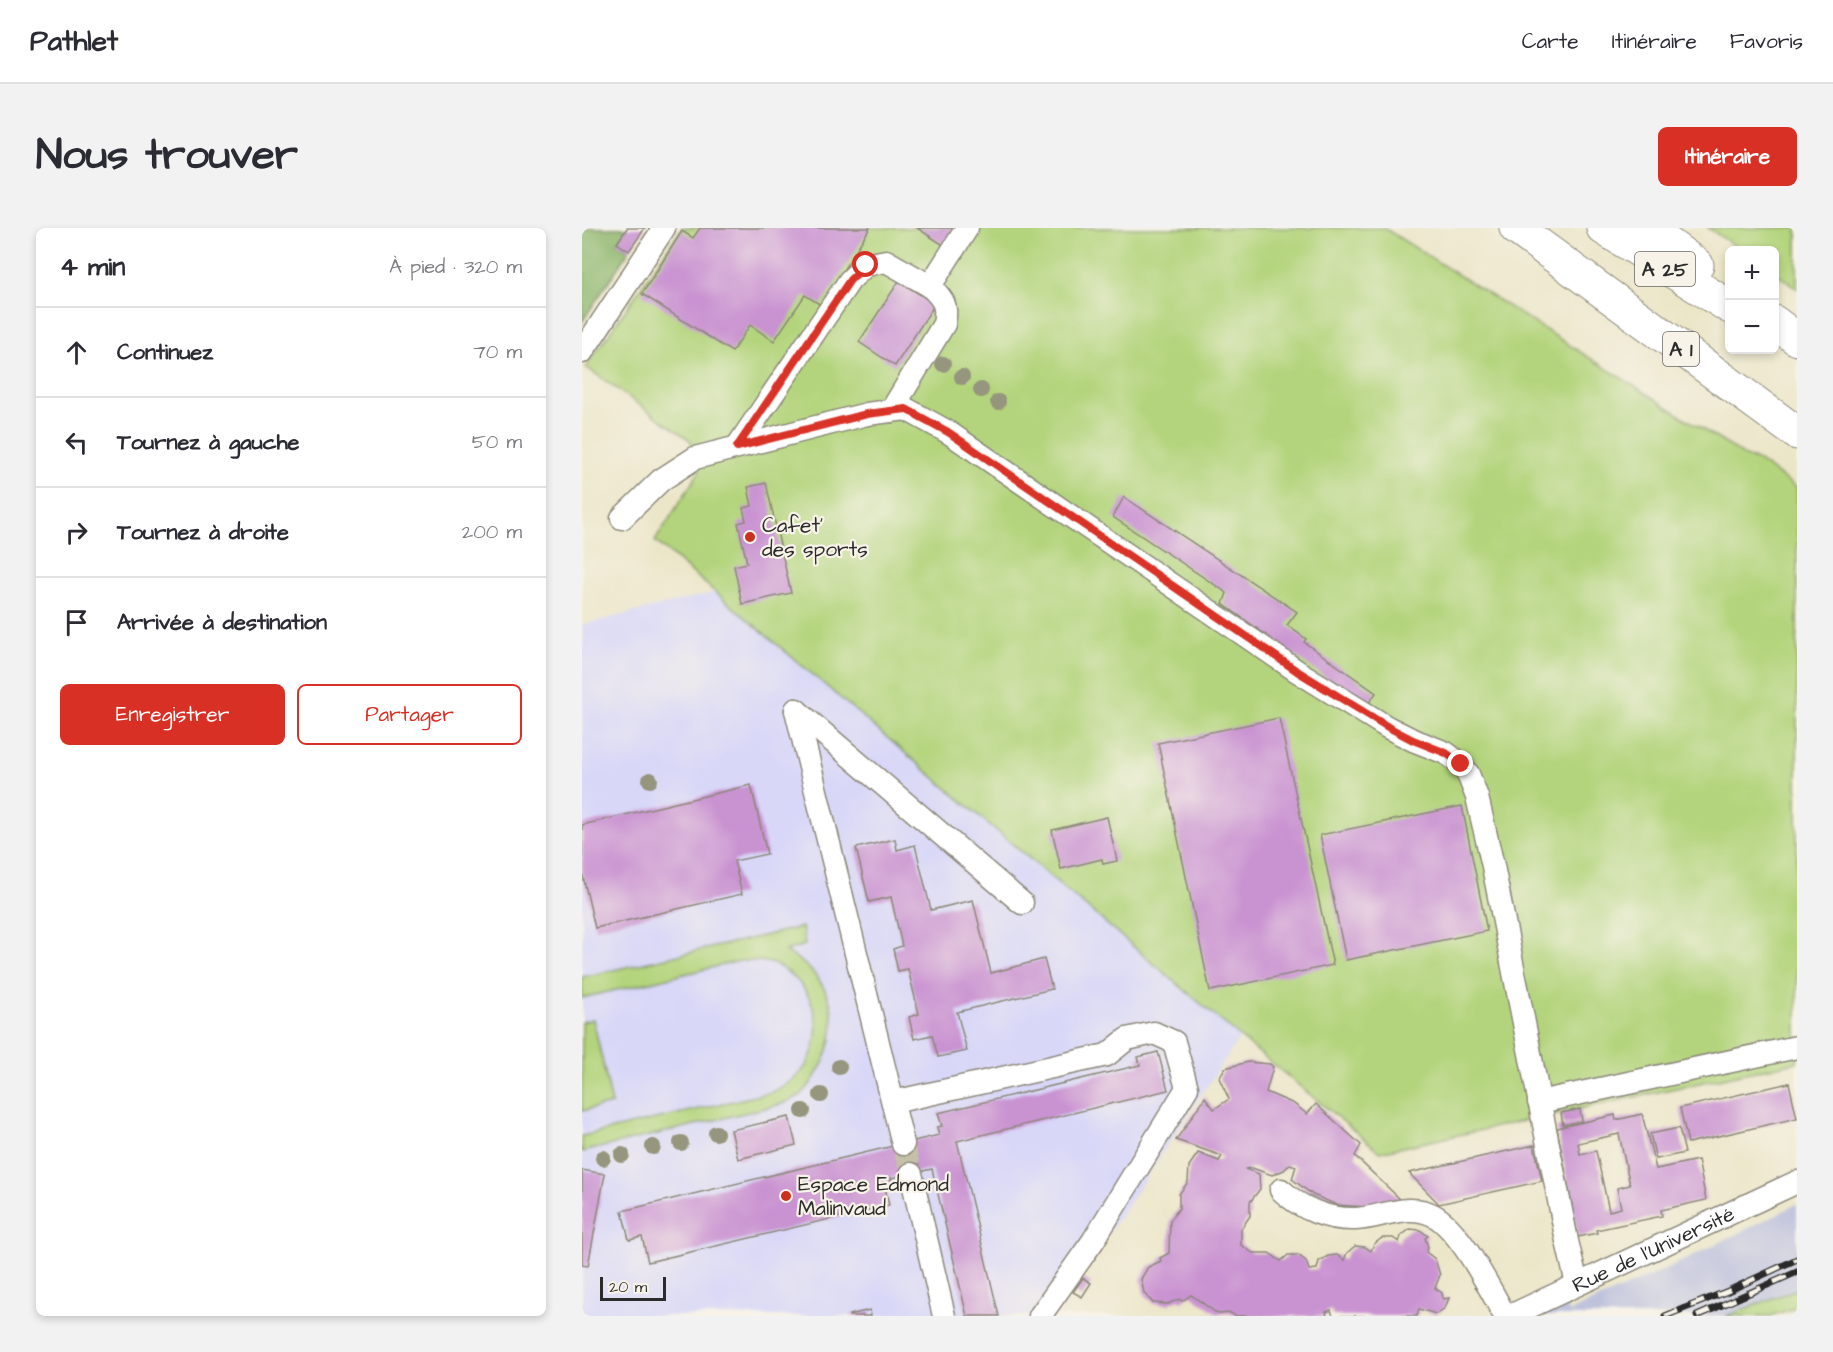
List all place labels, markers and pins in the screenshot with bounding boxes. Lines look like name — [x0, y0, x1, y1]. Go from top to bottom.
place label: Cafet' des sports — [762, 511, 868, 565]
marker: Cafet' des sports — [743, 530, 757, 544]
place label: Espace Edmond Malinvaud — [798, 1170, 949, 1223]
marker: Espace Edmond Malinvaud — [779, 1189, 793, 1203]

